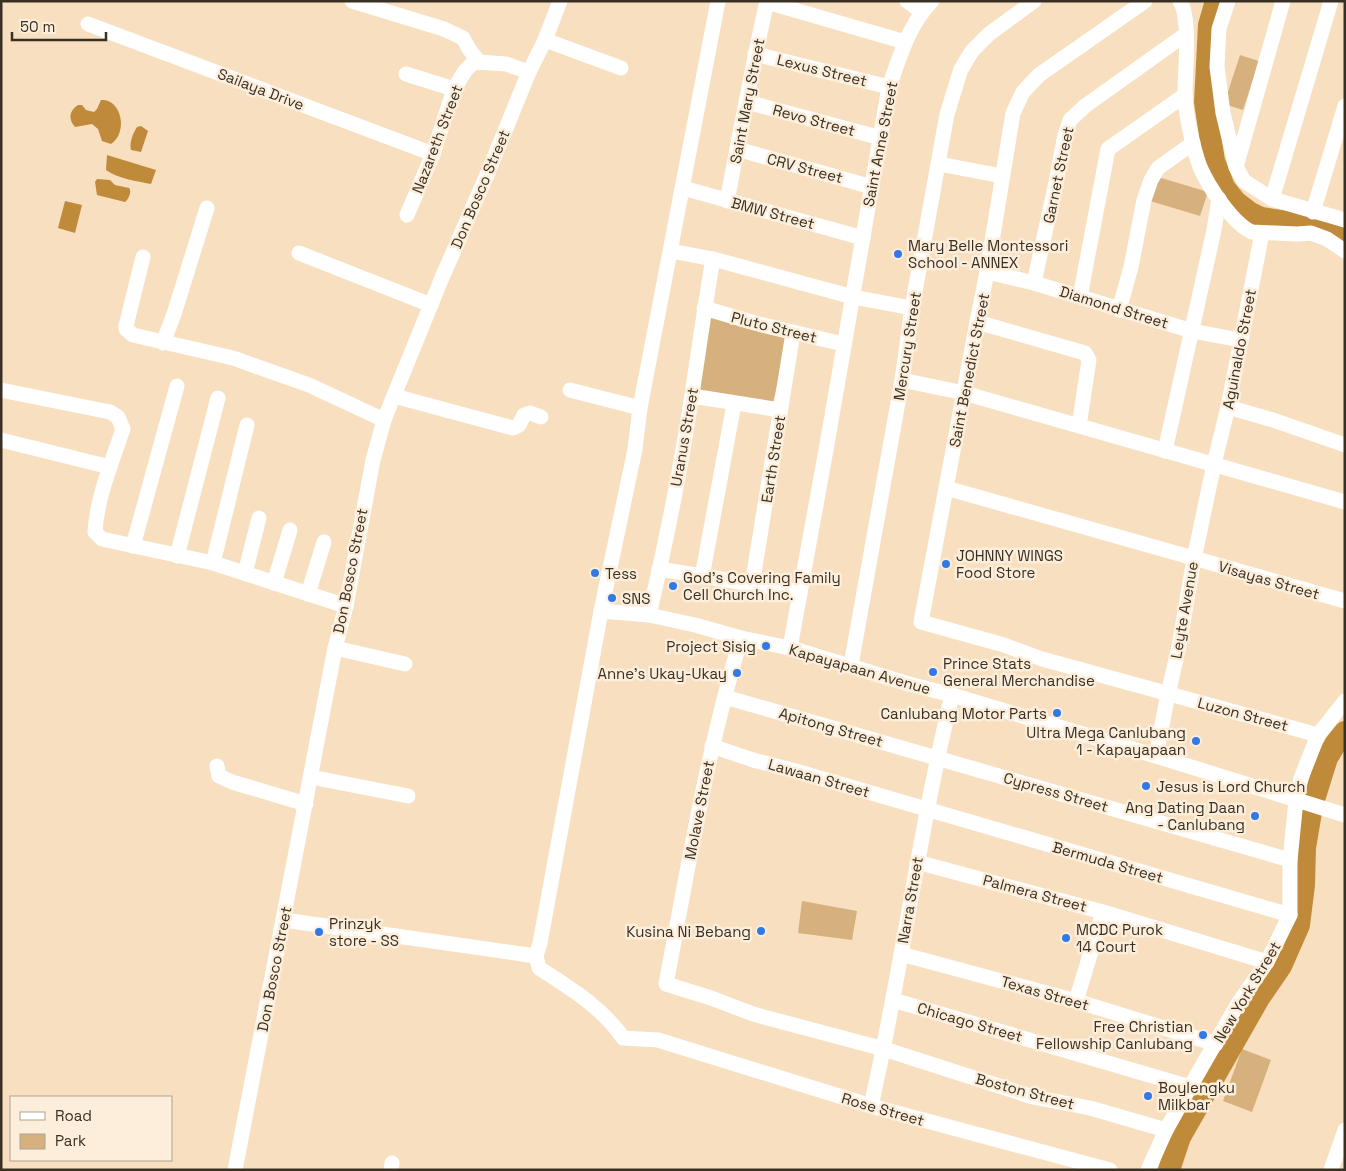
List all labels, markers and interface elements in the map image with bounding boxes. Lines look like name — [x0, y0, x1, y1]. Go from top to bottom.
scale bar — [12, 10, 106, 42]
text: 50 m — [20, 17, 55, 36]
street label: Saint Mary Street — [726, 37, 768, 165]
street label: Lexus Street — [775, 50, 869, 90]
street label: Sailaya Drive — [215, 64, 307, 114]
street label: Saint Anne Street — [859, 80, 902, 208]
street label: Nazareth Street — [408, 82, 466, 196]
street label: Revo Street — [771, 100, 858, 140]
street label: Garnet Street — [1038, 125, 1078, 225]
street label: Don Bosco Street — [446, 127, 514, 251]
street label: CRV Street — [765, 149, 845, 187]
street label: BMW Street — [729, 193, 817, 233]
place label: Mary Belle Montessori School - ANNEX — [908, 236, 1068, 272]
marker: Mary Belle Montessori School - ANNEX — [892, 248, 904, 260]
street label: Diamond Street — [1057, 281, 1171, 333]
street label: Aguinaldo Street — [1218, 287, 1260, 411]
street label: Mercury Street — [889, 290, 925, 402]
street label: Saint Benedict Street — [945, 291, 993, 449]
street label: Pluto Street — [729, 307, 819, 347]
street label: Uranus Street — [666, 386, 702, 488]
street label: Earth Street — [757, 414, 789, 504]
street label: Don Bosco Street — [329, 507, 371, 635]
place label: JOHNNY WINGS Food Store — [956, 546, 1063, 582]
street label: Visayas Street — [1216, 556, 1322, 604]
marker: JOHNNY WINGS Food Store — [940, 558, 952, 570]
street label: Leyte Avenue — [1166, 560, 1202, 660]
place label: Tess — [605, 564, 637, 583]
marker: Tess — [589, 567, 601, 579]
place label: God's Covering Family Cell Church Inc. — [683, 568, 841, 604]
marker: God's Covering Family Cell Church Inc. — [667, 580, 679, 592]
place label: SNS — [622, 589, 650, 608]
marker: SNS — [606, 592, 618, 604]
place label: Project Sisig — [666, 637, 756, 656]
marker: Project Sisig — [760, 640, 772, 652]
street label: Kapayapaan Avenue — [787, 640, 933, 698]
place label: Prince Stats General Merchandise — [943, 654, 1095, 690]
place label: Anne's Ukay-Ukay — [597, 664, 727, 683]
marker: Prince Stats General Merchandise — [927, 666, 939, 678]
marker: Anne's Ukay-Ukay — [731, 667, 743, 679]
street label: Luzon Street — [1196, 693, 1290, 735]
street label: Apitong Street — [777, 703, 885, 751]
place label: Canlubang Motor Parts — [880, 704, 1047, 723]
marker: Canlubang Motor Parts — [1051, 707, 1063, 719]
place label: Ultra Mega Canlubang 1 - Kapayapaan — [1026, 723, 1186, 759]
marker: Ultra Mega Canlubang 1 - Kapayapaan — [1190, 735, 1202, 747]
street label: Lawaan Street — [766, 754, 872, 802]
street label: Molave Street — [680, 759, 718, 861]
street label: Cypress Street — [1001, 768, 1111, 816]
place label: Jesus is Lord Church — [1156, 777, 1305, 796]
marker: Jesus is Lord Church — [1140, 780, 1152, 792]
place label: Ang Dating Daan - Canlubang — [1125, 798, 1245, 834]
marker: Ang Dating Daan - Canlubang — [1249, 810, 1261, 822]
street label: Bermuda Street — [1050, 837, 1166, 887]
street label: Narra Street — [893, 855, 927, 945]
street label: Palmera Street — [981, 870, 1089, 916]
street label: Don Bosco Street — [253, 905, 295, 1033]
place label: Prinzyk store - SS — [329, 914, 399, 950]
place label: MCDC Purok 14 Court — [1076, 920, 1163, 956]
place label: Kusina Ni Bebang — [626, 922, 751, 941]
marker: Kusina Ni Bebang — [755, 925, 767, 937]
marker: Prinzyk store - SS — [313, 926, 325, 938]
marker: MCDC Purok 14 Court — [1060, 932, 1072, 944]
street label: New York Street — [1209, 938, 1285, 1046]
street label: Texas Street — [999, 971, 1091, 1015]
street label: Chicago Street — [915, 998, 1025, 1046]
place label: Free Christian Fellowship Canlubang — [1036, 1017, 1193, 1053]
marker: Free Christian Fellowship Canlubang — [1197, 1029, 1209, 1041]
street label: Boston Street — [973, 1069, 1077, 1113]
place label: Boylengku Milkbar — [1158, 1078, 1235, 1114]
street label: Rose Street — [839, 1088, 927, 1130]
marker: Boylengku Milkbar — [1142, 1090, 1154, 1102]
legend — [10, 1096, 172, 1161]
text: Road — [55, 1106, 92, 1125]
text: Park — [55, 1131, 86, 1150]

